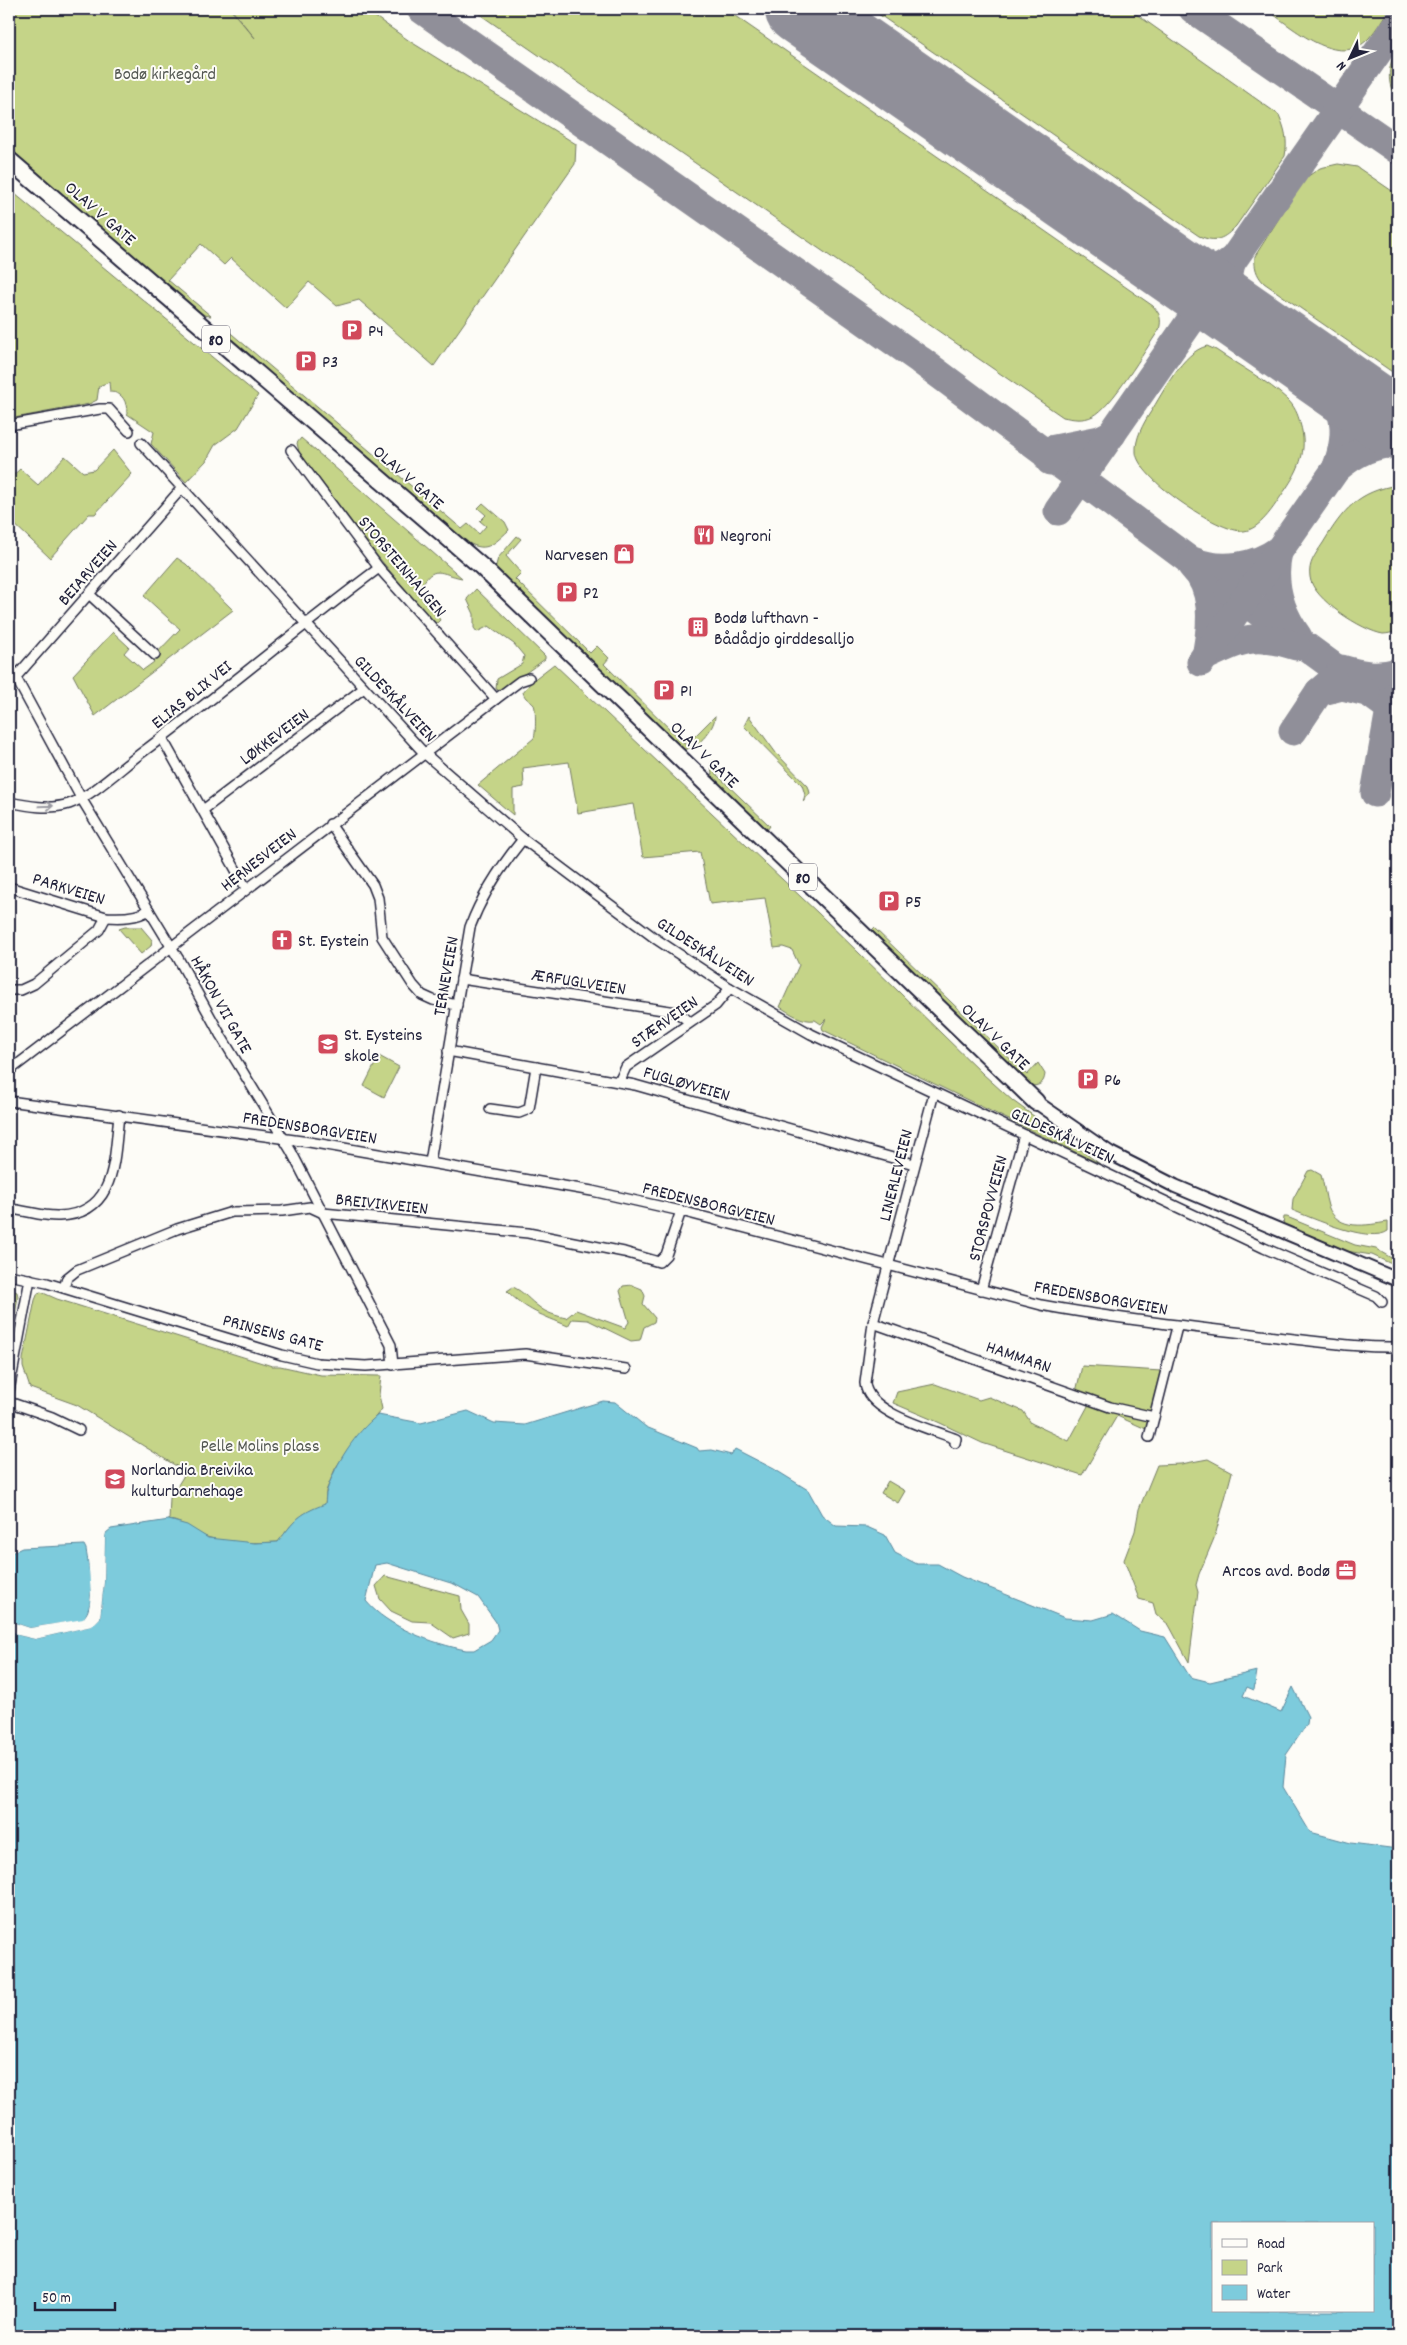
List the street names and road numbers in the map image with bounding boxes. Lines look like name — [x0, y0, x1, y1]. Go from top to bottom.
street label: OLAV V GATE — [58, 177, 141, 253]
road number: 80 — [202, 326, 230, 352]
street label: OLAV V GATE — [366, 441, 449, 517]
street label: STORSTEINHAUGEN — [351, 511, 451, 624]
street label: BEIARVEIEN — [53, 535, 125, 612]
street label: GILDESKÅLVEIEN — [347, 650, 441, 749]
street label: ELIAS BLIX VEI — [147, 655, 239, 736]
street label: LØKKEVEIEN — [235, 704, 316, 772]
street label: OLAV V GATE — [663, 716, 743, 795]
street label: HERNESVEIEN — [216, 823, 303, 899]
road number: 80 — [789, 864, 817, 890]
street label: PARKVEIEN — [29, 868, 108, 913]
street label: GILDESKÅLVEIEN — [651, 912, 758, 994]
street label: TERNEVEIEN — [428, 935, 467, 1018]
street label: HÅKON VII GATE — [183, 952, 257, 1059]
street label: ÆRFUGLVEIEN — [530, 964, 628, 1003]
street label: STÆRVEIEN — [627, 991, 704, 1055]
street label: OLAV V GATE — [954, 998, 1034, 1077]
street label: FUGLØYVEIEN — [640, 1061, 733, 1110]
street label: GILDESKÅLVEIEN — [1006, 1102, 1118, 1172]
street label: FREDENSBORGVEIEN — [241, 1107, 378, 1152]
street label: LINERLEVEIEN — [874, 1127, 921, 1224]
street label: STORSPOVVEIEN — [963, 1153, 1016, 1264]
street label: FREDENSBORGVEIEN — [640, 1177, 777, 1234]
street label: BREIVIKVEIEN — [334, 1188, 429, 1223]
street label: FREDENSBORGVEIEN — [1032, 1275, 1169, 1324]
street label: PRINSENS GATE — [219, 1309, 325, 1360]
street label: HAMMARN — [982, 1336, 1054, 1381]

